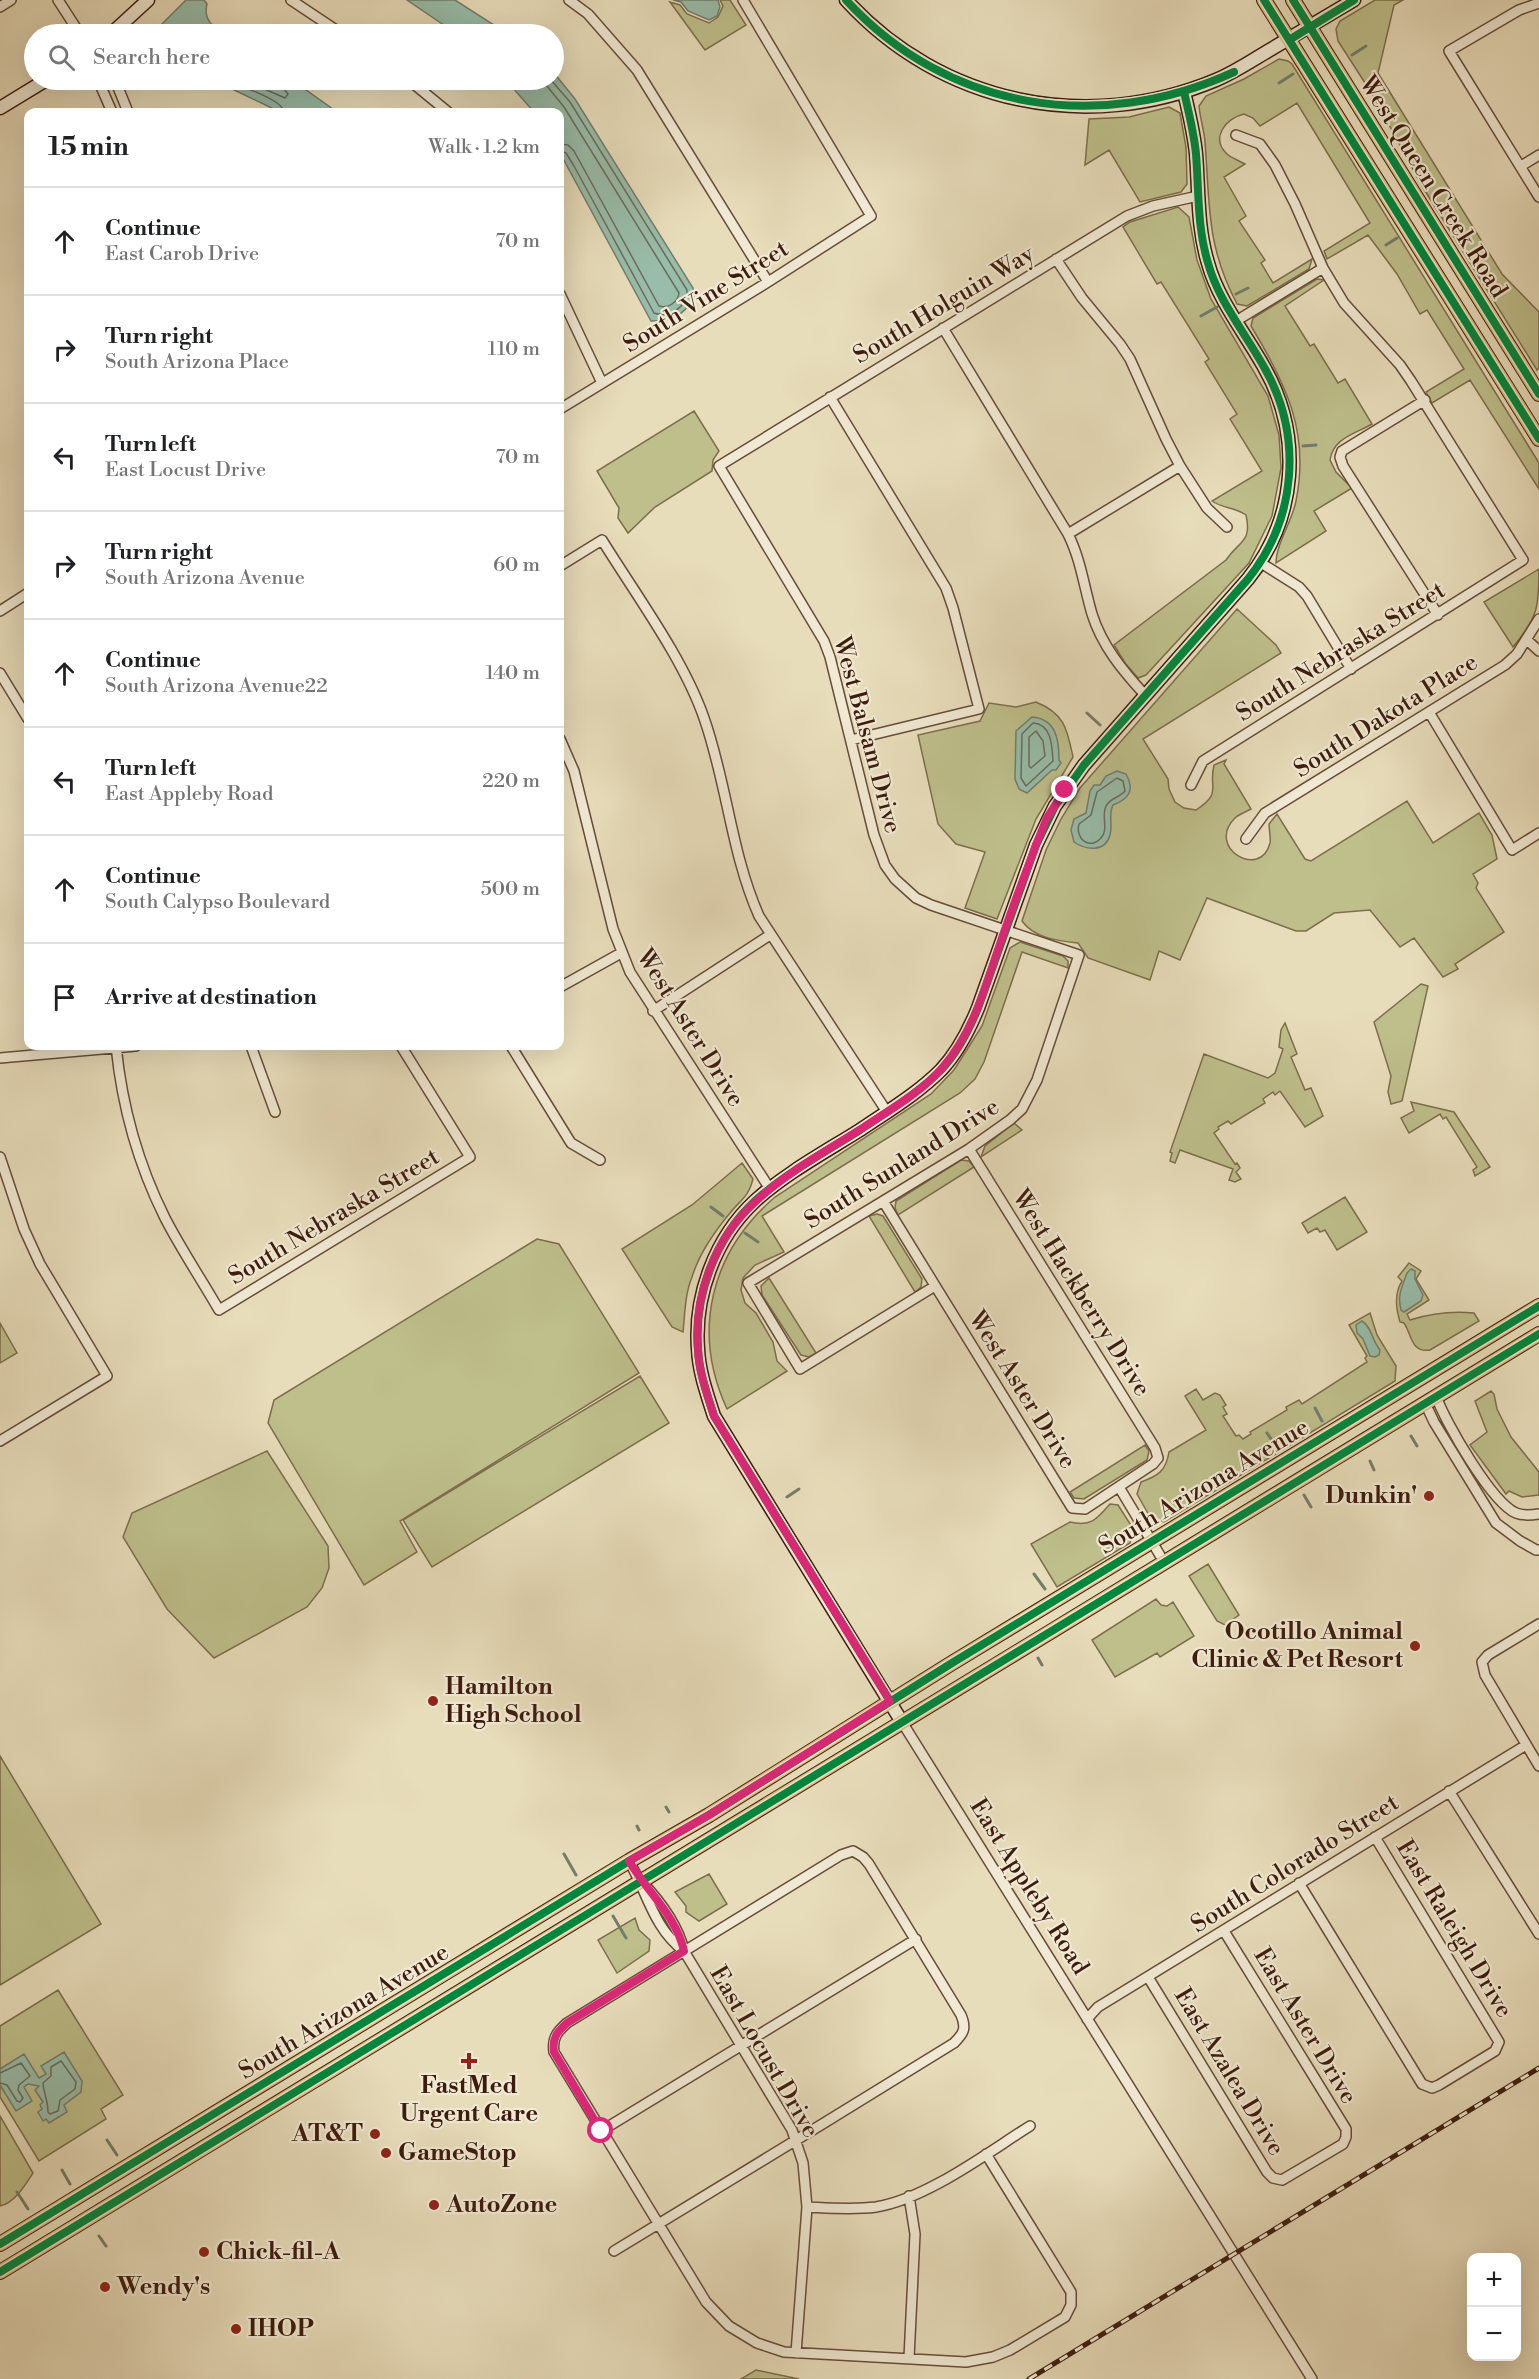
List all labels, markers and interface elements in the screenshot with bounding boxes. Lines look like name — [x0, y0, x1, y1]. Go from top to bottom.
search box — [24, 24, 564, 90]
icon: search — [45, 41, 78, 74]
text: Search here — [93, 44, 210, 71]
street label: West Queen Creek Road — [1352, 69, 1514, 304]
text: 15 min — [48, 131, 129, 163]
text: Walk · 1.2 km — [428, 135, 540, 160]
text: Continue — [105, 215, 201, 242]
icon: ahead — [48, 225, 81, 258]
text: 70 m — [496, 229, 540, 254]
street label: South Vine Street — [618, 234, 795, 360]
street label: South Holguin Way — [848, 239, 1040, 371]
text: East Carob Drive — [105, 242, 259, 267]
text: Turn right — [105, 323, 213, 350]
icon: right — [48, 333, 81, 366]
text: 110 m — [488, 337, 540, 362]
text: South Arizona Place — [105, 350, 289, 375]
text: Turn left — [105, 431, 196, 458]
icon: left — [48, 441, 81, 474]
text: 70 m — [496, 445, 540, 470]
text: East Locust Drive — [105, 458, 266, 483]
text: Turn right — [105, 539, 213, 566]
icon: right — [48, 549, 81, 582]
text: 60 m — [493, 553, 540, 578]
text: South Arizona Avenue — [105, 566, 305, 591]
street label: South Nebraska Street — [1231, 575, 1451, 729]
street label: West Balsam Drive — [826, 632, 908, 837]
text: Continue — [105, 647, 201, 674]
street label: South Dakota Place — [1289, 647, 1483, 785]
icon: ahead — [48, 657, 81, 690]
text: 140 m — [485, 661, 540, 686]
text: South Arizona Avenue22 — [105, 674, 328, 699]
text: Turn left — [105, 755, 196, 782]
icon: left — [48, 765, 81, 798]
text: 220 m — [482, 769, 540, 794]
route end — [1051, 776, 1077, 802]
text: East Appleby Road — [105, 782, 273, 807]
text: Continue — [105, 863, 201, 890]
icon: ahead — [48, 873, 81, 906]
text: 500 m — [481, 877, 540, 902]
text: South Calypso Boulevard — [105, 890, 330, 915]
street label: West Aster Drive — [629, 943, 751, 1112]
icon: arrive — [48, 981, 81, 1014]
text: Arrive at destination — [105, 984, 317, 1011]
street label: South Sunland Drive — [799, 1092, 1005, 1236]
street label: South Nebraska Street — [223, 1142, 445, 1292]
street label: West Hackberry Drive — [1005, 1183, 1157, 1402]
street label: West Aster Drive — [961, 1305, 1083, 1474]
street label: South Arizona Avenue — [1094, 1412, 1314, 1562]
place label: Dunkin' — [1325, 1481, 1417, 1511]
marker: Dunkin' — [1422, 1489, 1436, 1503]
place label: Ocotillo Animal Clinic & Pet Resort — [1191, 1617, 1403, 1675]
marker: Ocotillo Animal Clinic & Pet Resort — [1408, 1639, 1422, 1653]
place label: Hamilton High School — [445, 1672, 582, 1730]
marker: Hamilton High School — [426, 1694, 440, 1708]
street label: South Colorado Street — [1186, 1788, 1405, 1940]
street label: East Appleby Road — [963, 1793, 1095, 1981]
street label: East Raleigh Drive — [1389, 1835, 1519, 2023]
street label: South Arizona Avenue — [234, 1937, 454, 2087]
street label: East Aster Drive — [1247, 1942, 1363, 2110]
street label: East Locust Drive — [703, 1961, 825, 2143]
street label: East Azalea Drive — [1167, 1983, 1291, 2161]
marker: FastMed Urgent Care — [460, 2052, 478, 2070]
place label: FastMed Urgent Care — [400, 2071, 538, 2129]
route start — [587, 2117, 613, 2143]
place label: AT&T — [291, 2119, 364, 2149]
marker: AT&T — [368, 2127, 382, 2141]
place label: GameStop — [398, 2138, 517, 2168]
marker: GameStop — [379, 2146, 393, 2160]
place label: AutoZone — [445, 2190, 557, 2220]
marker: AutoZone — [427, 2198, 441, 2212]
place label: Chick-fil-A — [216, 2237, 341, 2267]
marker: Chick-fil-A — [197, 2245, 211, 2259]
map controls — [1467, 2253, 1521, 2361]
button: + — [1467, 2253, 1521, 2307]
place label: Wendy's — [116, 2272, 210, 2302]
marker: Wendy's — [98, 2280, 112, 2294]
button: − — [1467, 2307, 1521, 2361]
place label: IHOP — [248, 2314, 314, 2344]
marker: IHOP — [229, 2322, 243, 2336]

